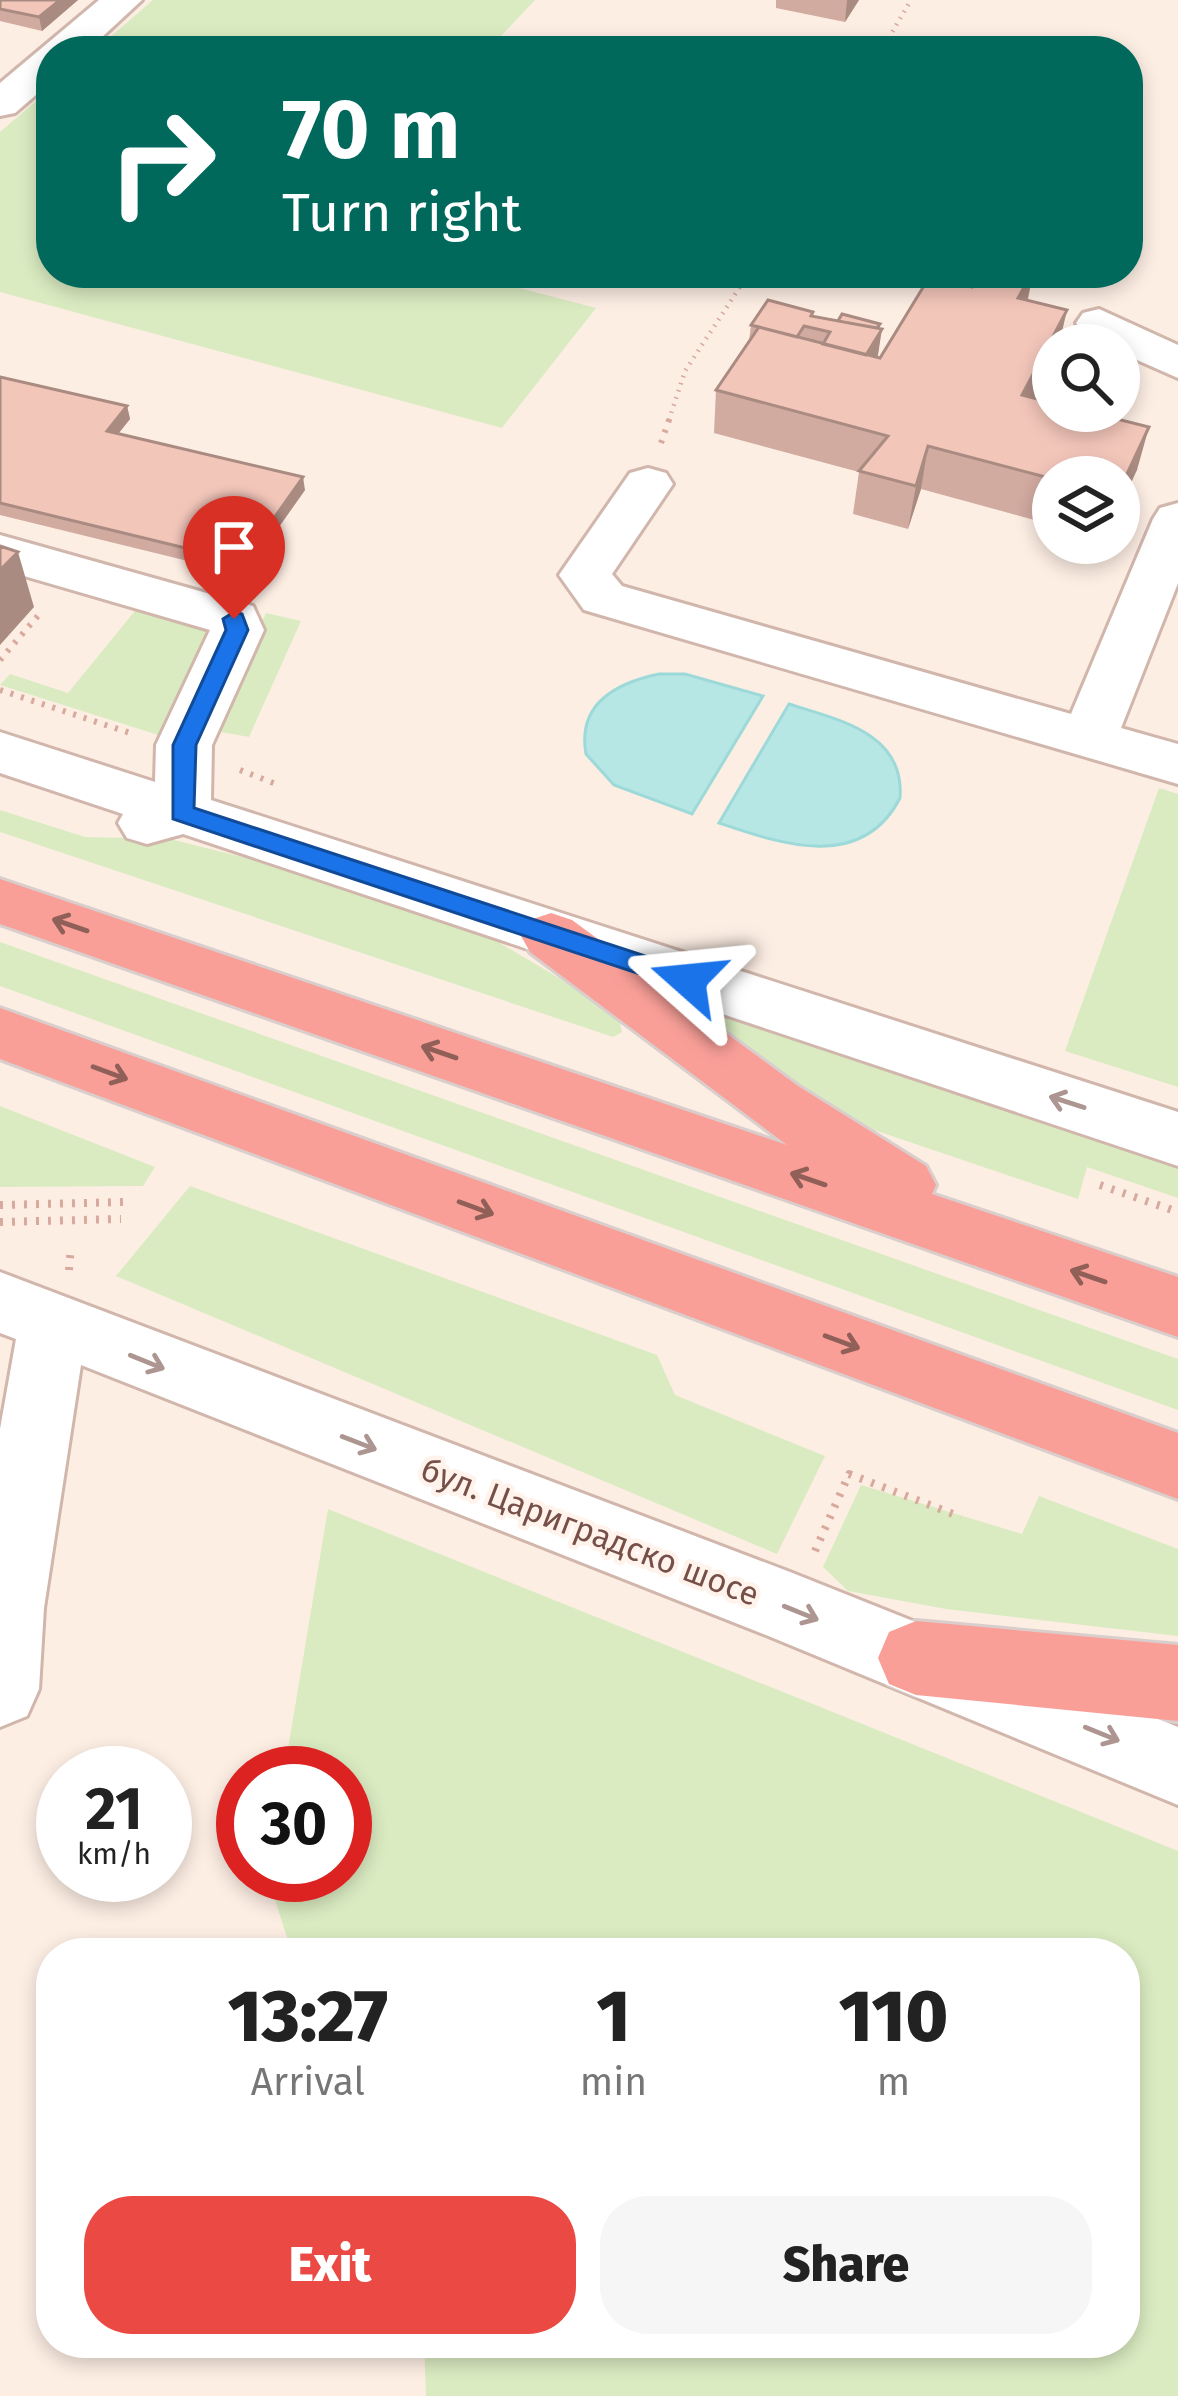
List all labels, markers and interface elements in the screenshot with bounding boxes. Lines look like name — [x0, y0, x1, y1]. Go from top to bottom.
text: 70 m — [282, 79, 460, 180]
icon: right — [84, 84, 240, 240]
text: Turn right — [282, 181, 521, 245]
map controls — [1032, 324, 1140, 564]
button: search — [1032, 324, 1140, 432]
button: layers — [1032, 456, 1140, 564]
pin — [183, 496, 285, 619]
icon: arrive — [201, 514, 267, 580]
one-way arrow — [53, 913, 90, 934]
position arrow — [625, 917, 751, 1043]
one-way arrow — [421, 1040, 458, 1061]
one-way arrow — [91, 1064, 128, 1085]
one-way arrow — [1049, 1090, 1087, 1112]
one-way arrow — [790, 1167, 827, 1188]
one-way arrow — [457, 1198, 494, 1220]
one-way arrow — [1070, 1263, 1108, 1285]
one-way arrow — [823, 1333, 860, 1354]
one-way arrow — [128, 1353, 165, 1374]
one-way arrow — [339, 1434, 376, 1456]
street label: бул. Цариградско шосе — [415, 1449, 765, 1615]
one-way arrow — [782, 1603, 819, 1625]
one-way arrow — [1082, 1725, 1119, 1746]
speed limit sign: 30 — [216, 1746, 372, 1902]
text: 21 — [85, 1773, 143, 1845]
text: km/h — [77, 1836, 151, 1872]
text: 13:27 — [228, 1974, 388, 2060]
text: 1 — [596, 1974, 630, 2060]
text: 110 — [839, 1974, 948, 2060]
text: Arrival — [251, 2059, 365, 2105]
text: min — [580, 2059, 647, 2105]
text: m — [877, 2059, 910, 2105]
button: Exit — [84, 2196, 576, 2334]
button: Share — [600, 2196, 1092, 2334]

